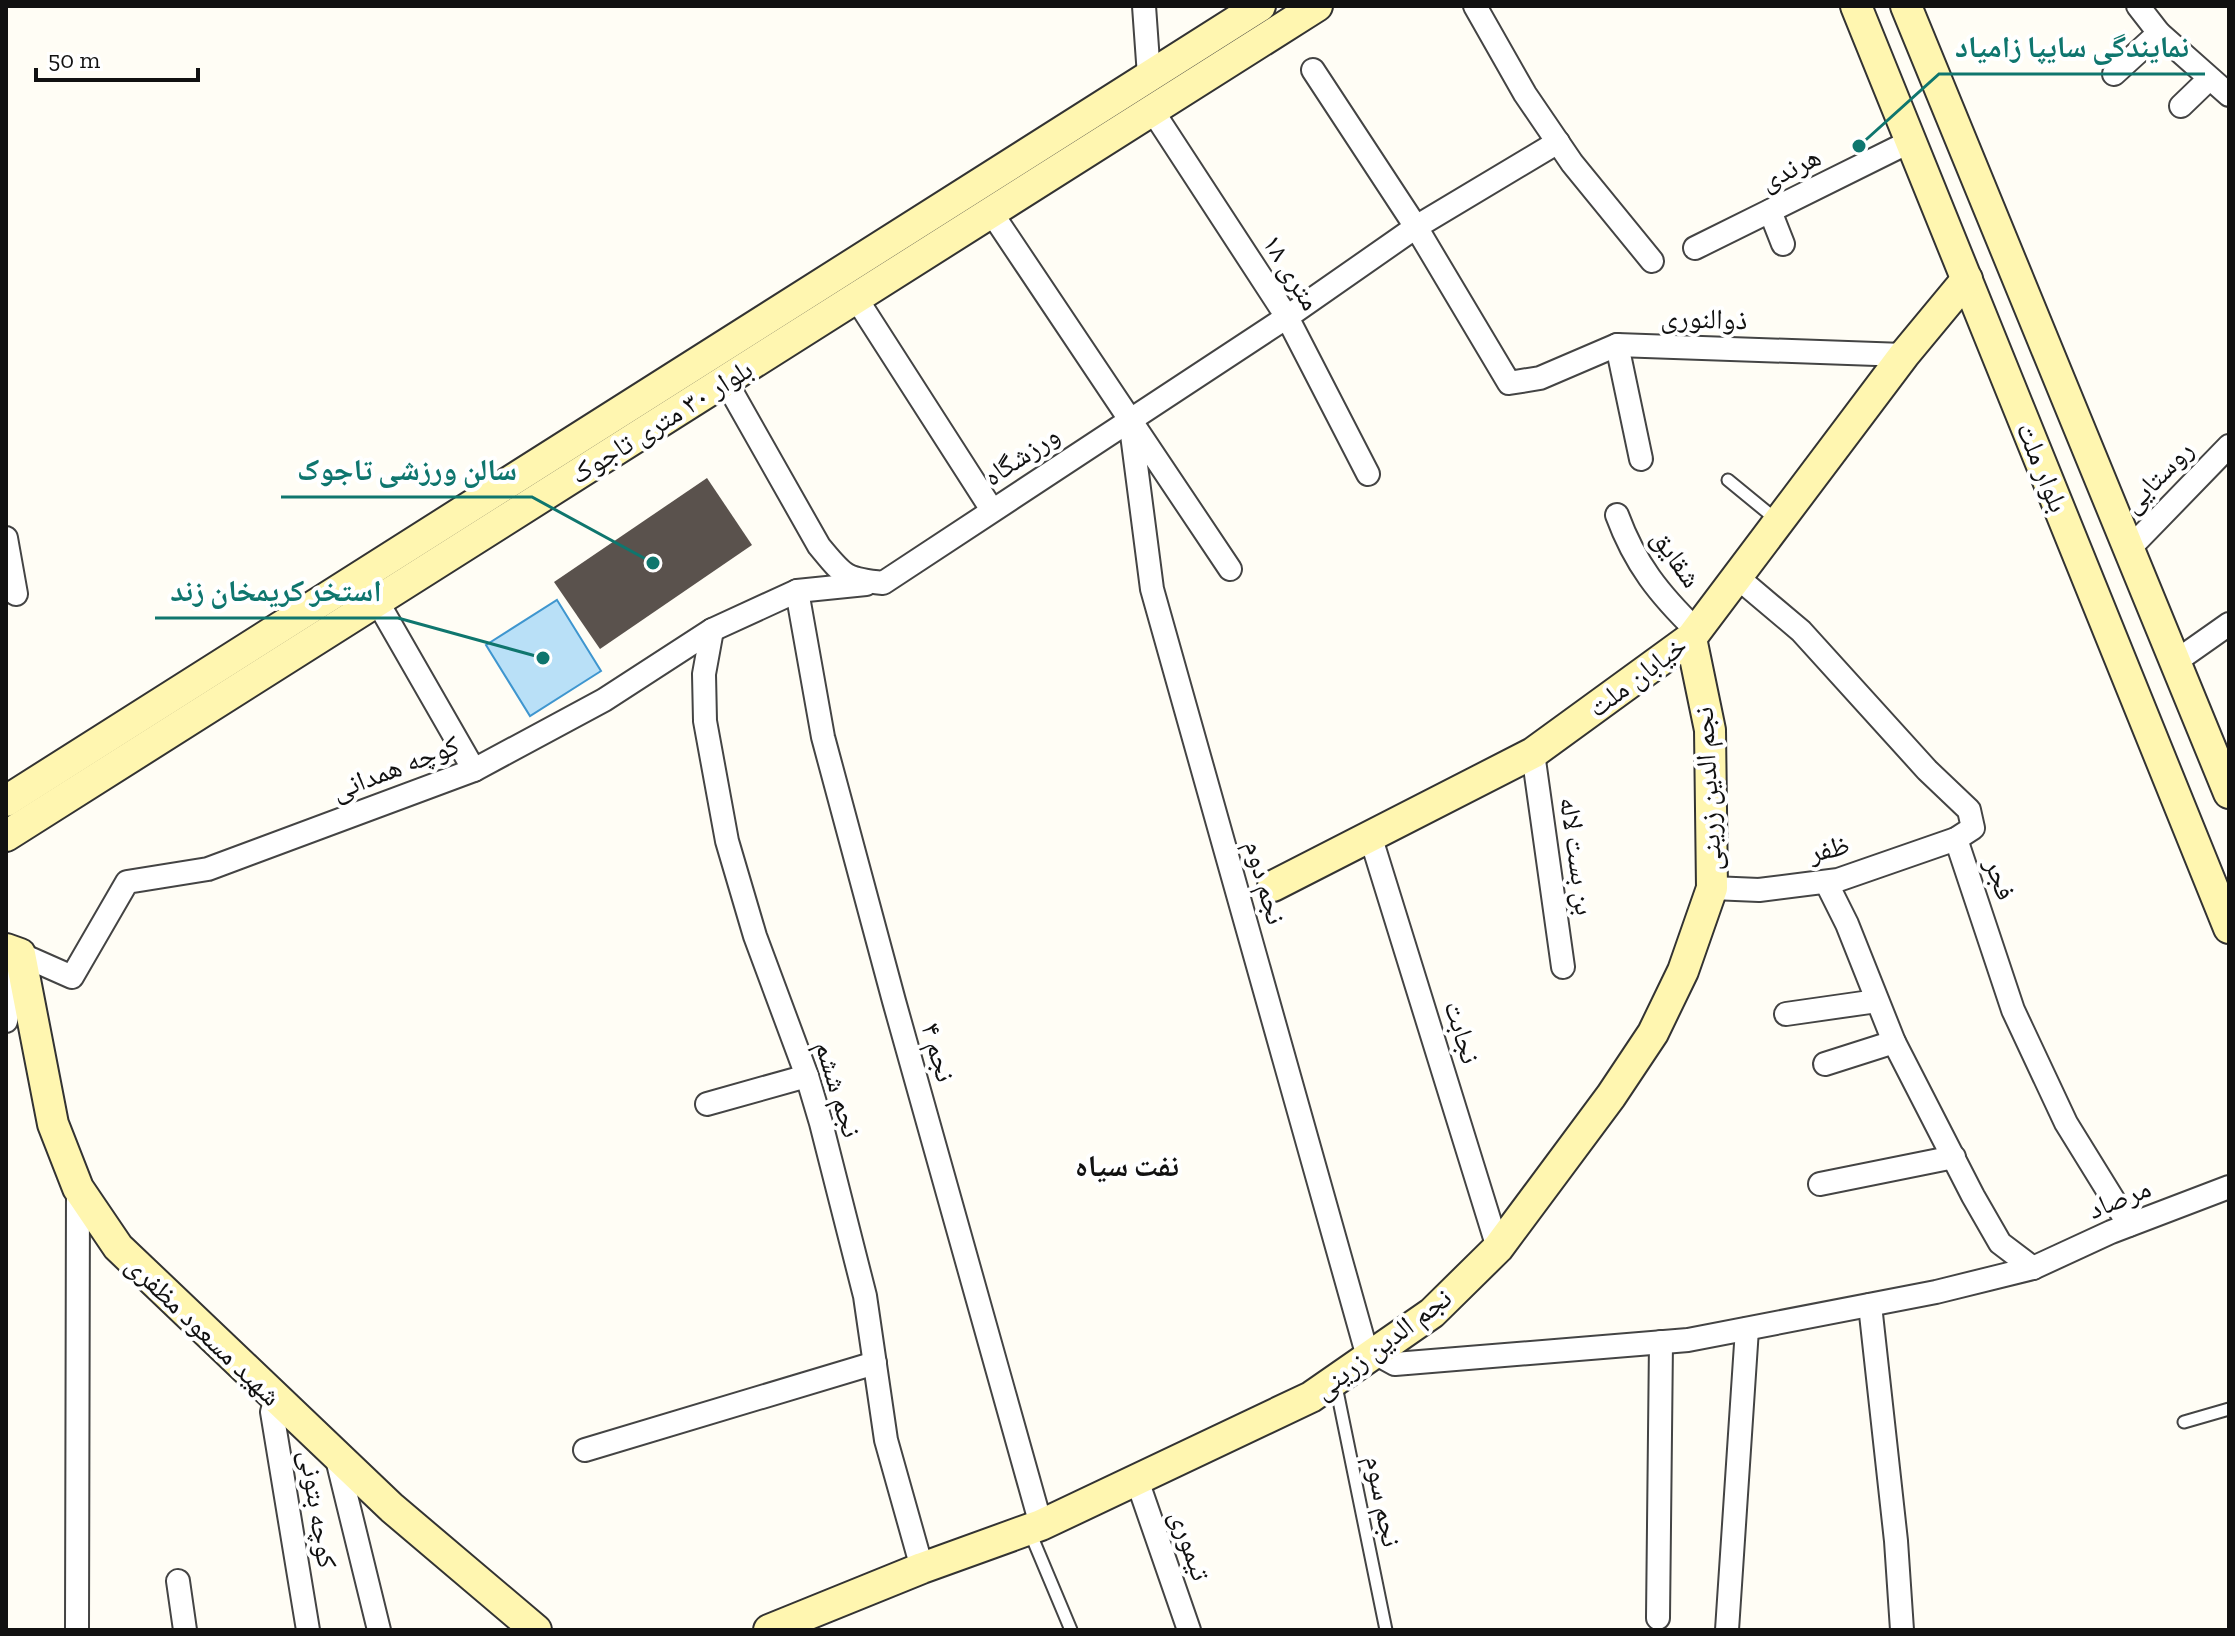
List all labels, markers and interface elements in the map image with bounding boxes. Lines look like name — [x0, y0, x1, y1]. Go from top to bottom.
callout: نمایندگی سایپا زامیاد — [1939, 20, 2205, 74]
text: نمایندگی سایپا زامیاد — [1955, 29, 2189, 65]
scale bar — [36, 32, 198, 82]
text: 50 m — [48, 45, 101, 74]
street label: هرندی — [1754, 140, 1826, 197]
street label: ۱۸ متری — [1256, 228, 1328, 316]
street label: ذوالنوری — [1660, 300, 1748, 337]
street label: بلوار ۳۰ متری تاجوک — [564, 352, 758, 491]
street label: بلوار ملت — [2010, 417, 2075, 517]
street label: ورزشگاه — [977, 418, 1066, 493]
street label: روستایی — [2115, 433, 2201, 520]
callout: سالن ورزشی تاجوک — [281, 443, 532, 497]
text: سالن ورزشی تاجوک — [297, 452, 517, 488]
street label: شقایق — [1644, 523, 1708, 595]
callout: استخر کریمخان زند — [155, 564, 398, 618]
text: استخر کریمخان زند — [170, 573, 382, 609]
street label: خیابان ملت — [1581, 629, 1693, 724]
street label: نجم الدین زرینی — [1687, 706, 1730, 872]
street label: کوچه همدانی — [327, 728, 464, 808]
street label: بن بست لاله — [1552, 795, 1602, 917]
street label: ظفر — [1805, 828, 1853, 869]
street label: نجم دوم — [1236, 836, 1293, 929]
street label: فجر — [1978, 853, 2023, 904]
street label: نجابت — [1437, 997, 1488, 1068]
street label: نجم ۴ — [912, 1019, 963, 1086]
street label: نجم ششم — [806, 1037, 869, 1142]
district label: نفت سیاه — [1075, 1148, 1179, 1184]
street label: مرصاد — [2083, 1171, 2155, 1226]
street label: شهید مسعود مظفری — [119, 1248, 288, 1413]
street label: نجم الدین زرینی — [1307, 1281, 1459, 1408]
street label: کوچه بتونی — [292, 1448, 344, 1571]
street label: نجم سوم — [1357, 1452, 1409, 1550]
street label: تیموری — [1163, 1506, 1218, 1585]

